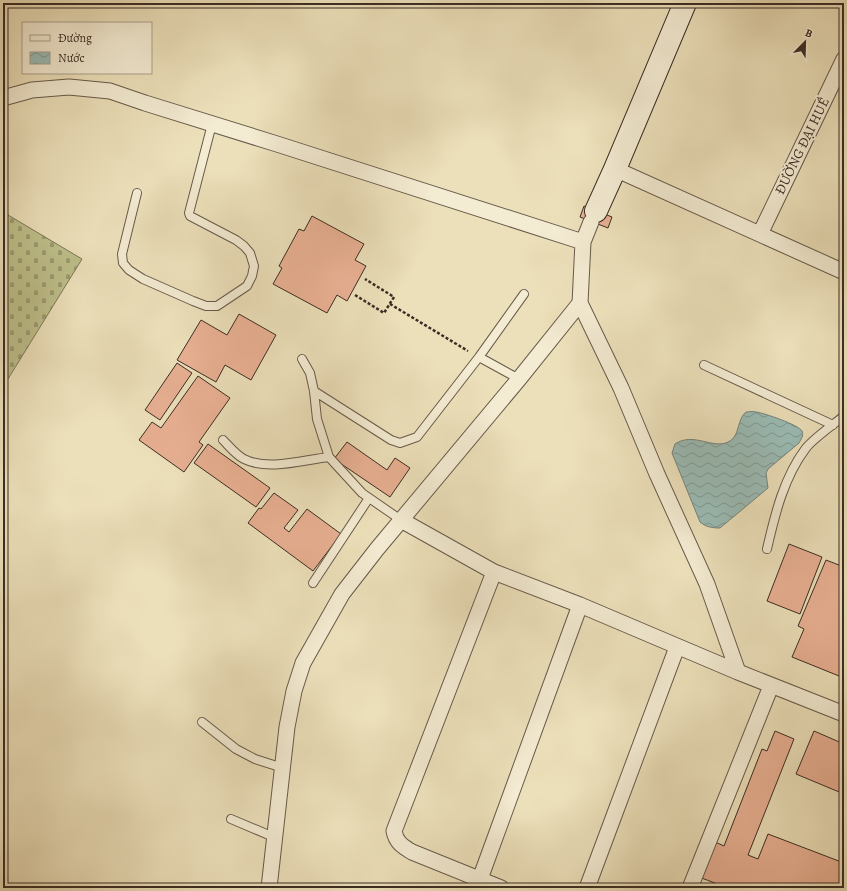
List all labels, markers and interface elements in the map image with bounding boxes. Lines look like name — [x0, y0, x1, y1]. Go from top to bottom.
legend — [22, 22, 152, 74]
north arrow — [785, 22, 825, 62]
text: B — [803, 25, 815, 42]
text: Đường — [58, 30, 92, 46]
text: Nước — [58, 50, 85, 66]
street label: ĐƯỜNG ĐẠI HUỀ — [770, 94, 834, 198]

